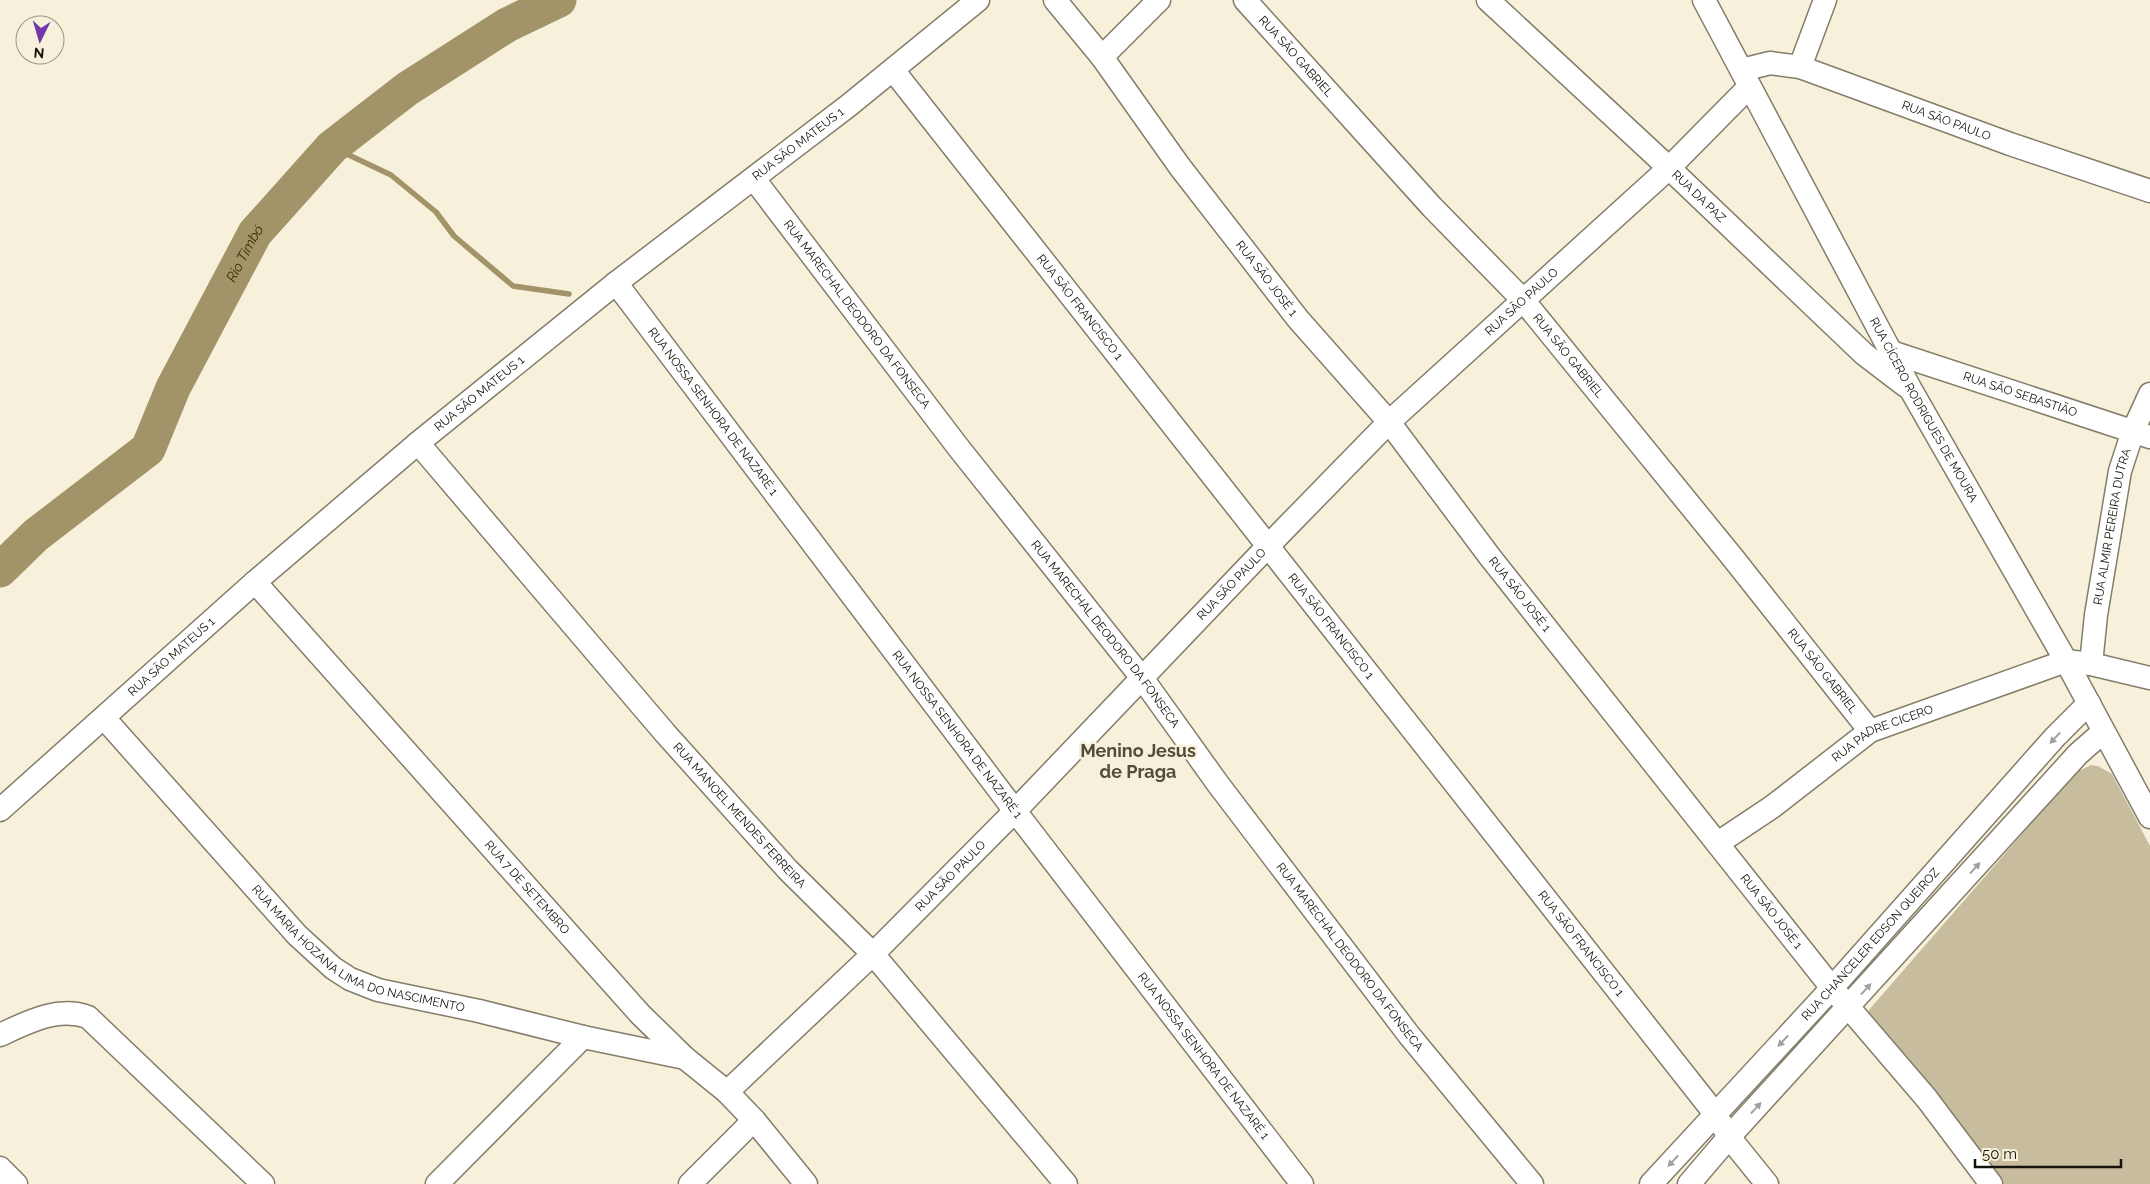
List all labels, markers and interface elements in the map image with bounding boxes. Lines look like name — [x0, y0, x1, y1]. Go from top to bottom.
street label: RUA SÃO GABRIEL — [1256, 13, 1336, 100]
north arrow — [15, 15, 65, 65]
text: N — [33, 45, 45, 61]
street label: RUA SÃO PAULO — [1900, 98, 1993, 143]
street label: RUA SÃO MATEUS 1 — [750, 105, 847, 183]
street label: RUA DA PAZ — [1669, 167, 1729, 226]
street label: RUA MARECHAL DEODORO DA FONSECA — [781, 217, 933, 411]
water label: Rio Timbó — [223, 221, 267, 284]
street label: RUA SÃO JOSÉ 1 — [1233, 238, 1300, 319]
street label: RUA SÃO FRANCISCO 1 — [1034, 252, 1126, 363]
street label: RUA SÃO PAULO — [1482, 265, 1561, 338]
street label: RUA SÃO GABRIEL — [1530, 311, 1607, 401]
street label: RUA CÍCERO RODRIGUES DE MOURA — [1867, 315, 1981, 505]
street label: RUA NOSSA SENHORA DE NAZARÉ 1 — [645, 325, 781, 498]
street label: RUA SÃO MATEUS 1 — [431, 353, 527, 434]
street label: RUA SÃO SEBASTIÃO — [1961, 369, 2079, 420]
street label: RUA ALMIR PEREIRA DUTRA — [2091, 447, 2134, 606]
street label: RUA MARECHAL DEODORO DA FONSECA — [1028, 538, 1182, 730]
street label: RUA SÃO PAULO — [1194, 545, 1269, 623]
street label: RUA SÃO JOSÉ 1 — [1486, 554, 1554, 635]
street label: RUA SÃO FRANCISCO 1 — [1285, 571, 1377, 682]
street label: RUA SÃO MATEUS 1 — [125, 614, 218, 699]
street label: RUA SÃO GABRIEL — [1785, 626, 1860, 716]
street label: RUA NOSSA SENHORA DE NAZARÉ 1 — [889, 648, 1025, 821]
street label: RUA PADRE CICERO — [1829, 702, 1935, 765]
one-way arrow — [2049, 732, 2061, 744]
street label: RUA MANOEL MENDES FERREIRA — [670, 740, 809, 891]
district label: Menino Jesus de Praga — [1080, 740, 1196, 782]
street label: RUA 7 DE SETEMBRO — [482, 838, 572, 937]
street label: RUA SÃO PAULO — [913, 838, 989, 914]
street label: RUA MARECHAL DEODORO DA FONSECA — [1273, 860, 1426, 1054]
one-way arrow — [1969, 863, 1981, 875]
street label: RUA CHANCELER EDSON QUEIROZ — [1799, 865, 1943, 1023]
street label: RUA SÃO JOSÉ 1 — [1737, 871, 1805, 952]
street label: RUA MARIA HOZANA LIMA DO NASCIMENTO — [249, 882, 466, 1015]
street label: RUA SÃO FRANCISCO 1 — [1535, 888, 1627, 999]
street label: RUA NOSSA SENHORA DE NAZARÉ 1 — [1135, 970, 1272, 1142]
one-way arrow — [1860, 983, 1872, 995]
one-way arrow — [1777, 1035, 1789, 1047]
one-way arrow — [1750, 1102, 1762, 1114]
scale bar — [1975, 1136, 2121, 1168]
text: 50 m — [1982, 1145, 2017, 1163]
one-way arrow — [1667, 1155, 1678, 1167]

